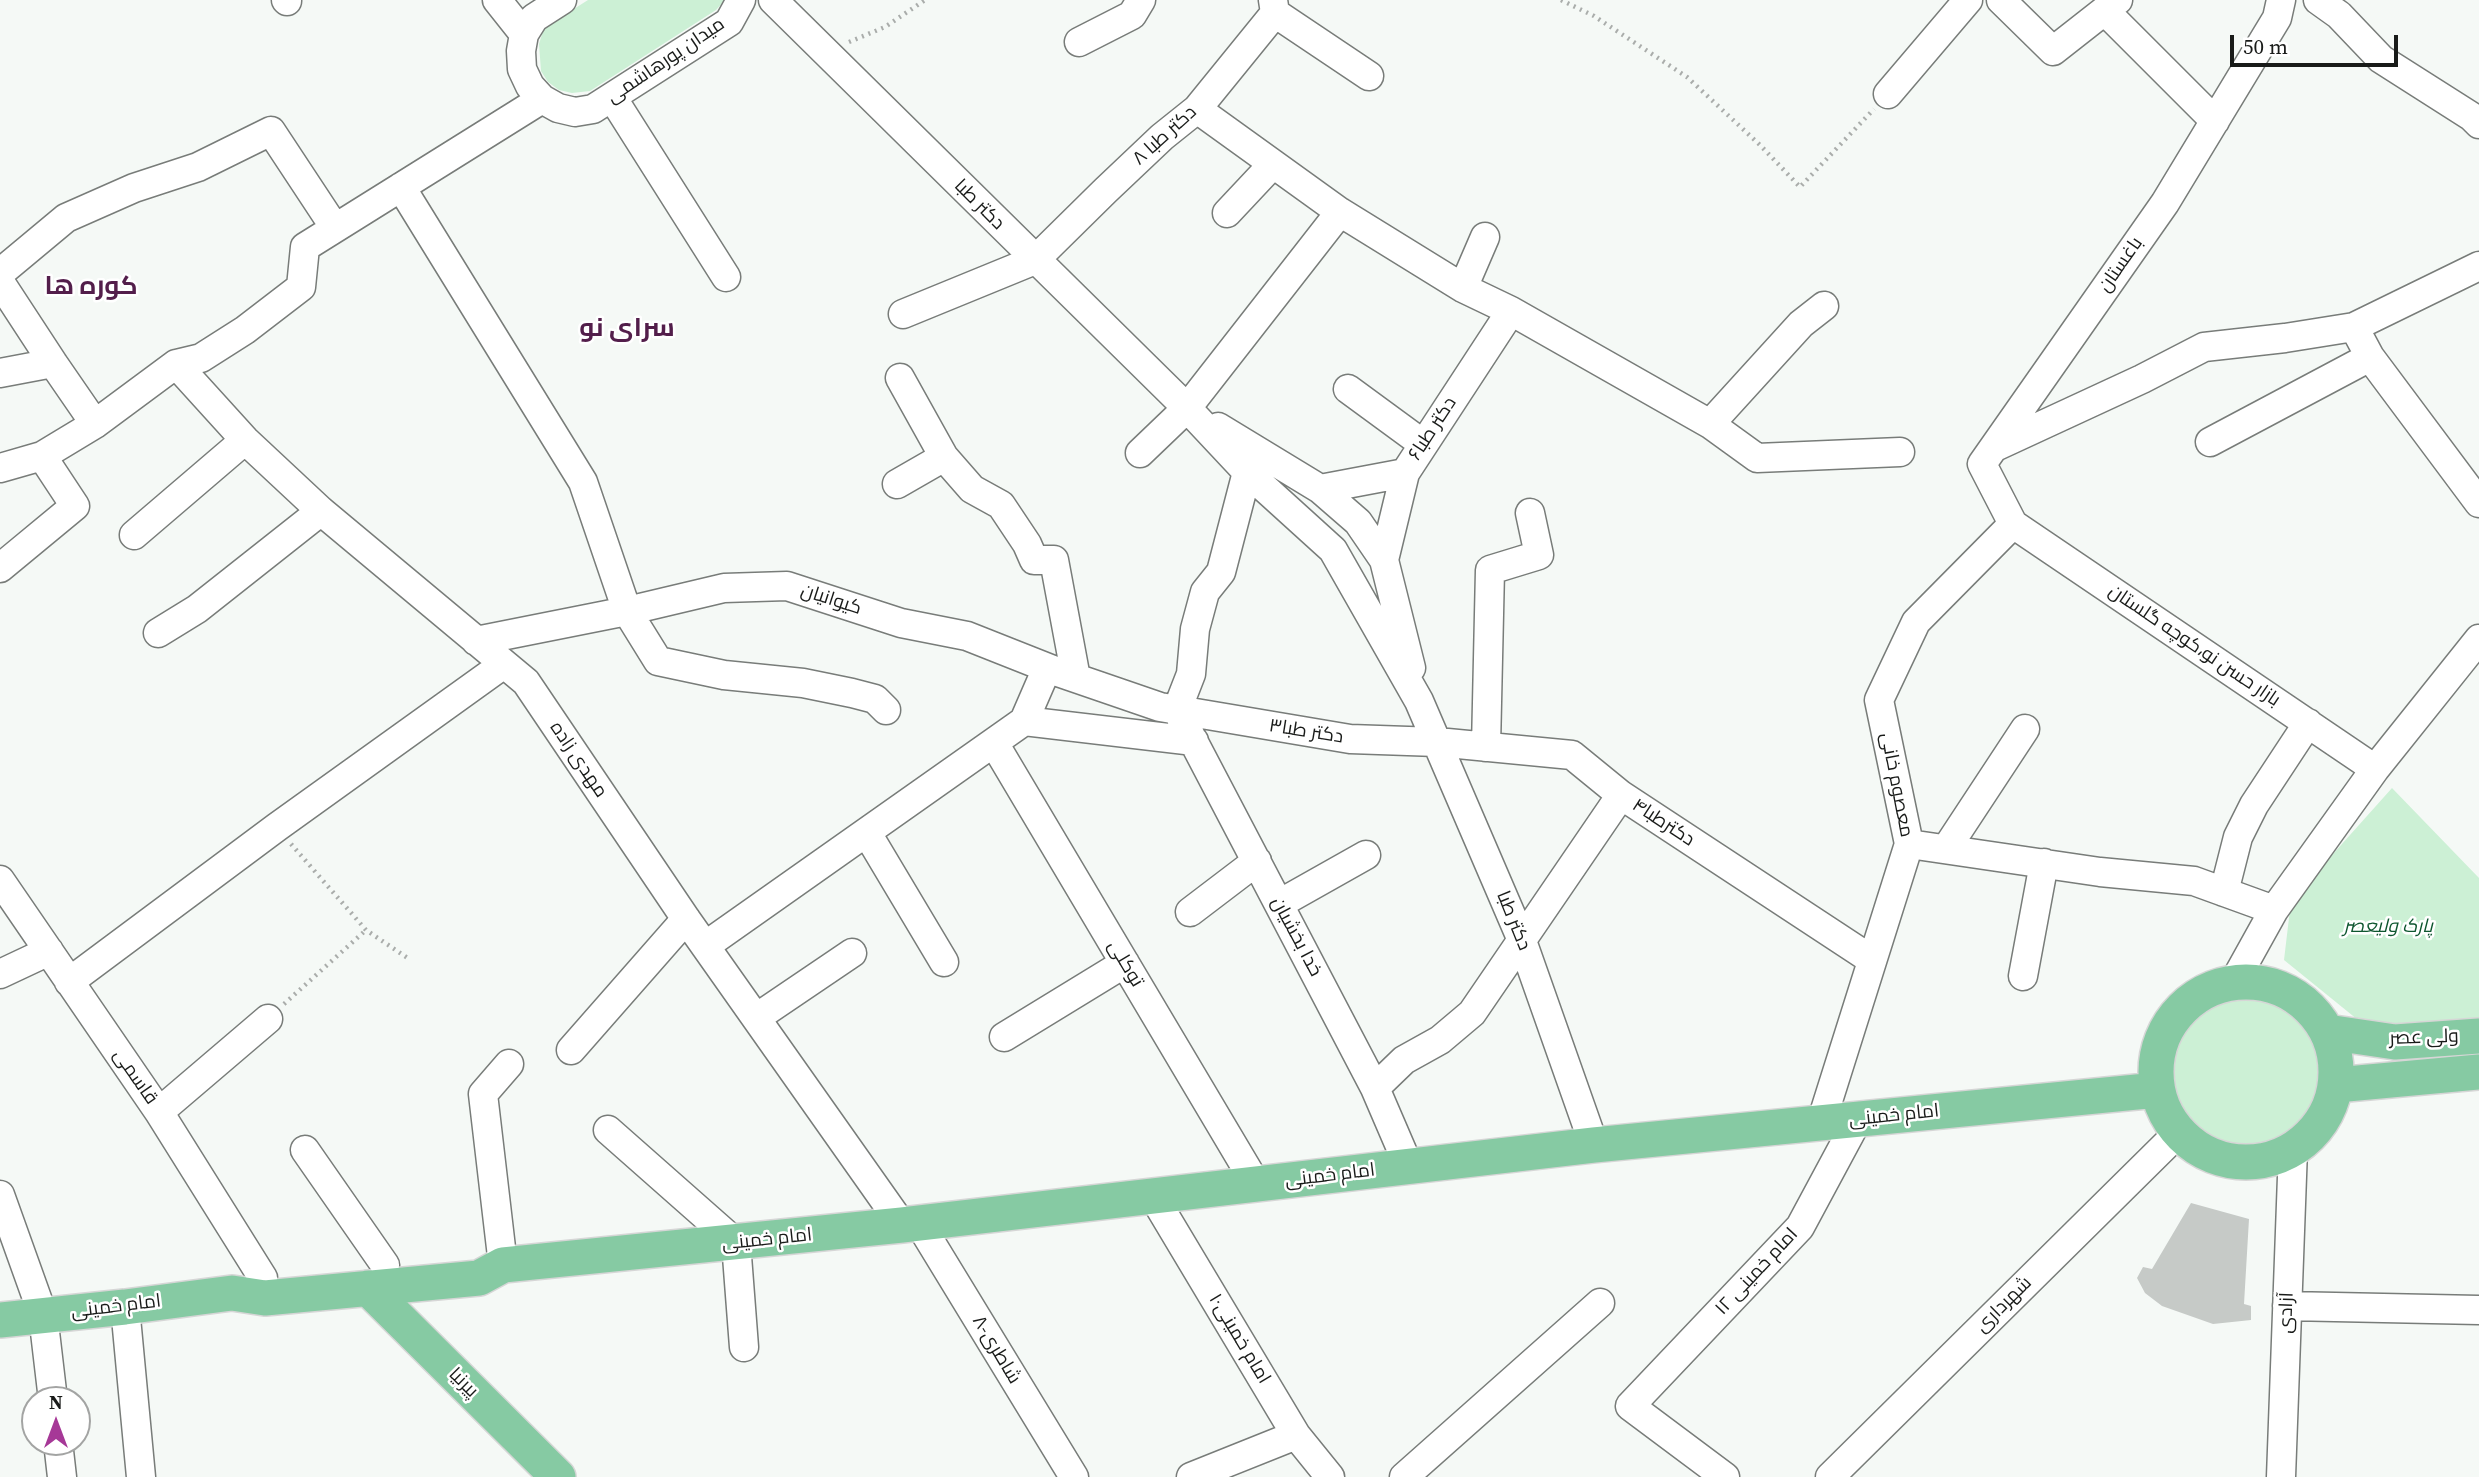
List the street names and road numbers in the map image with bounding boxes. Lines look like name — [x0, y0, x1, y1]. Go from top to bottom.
street label: میدان پورهاشمی — [603, 13, 729, 109]
street label: دکتر طبا ۸ — [1128, 101, 1202, 171]
street label: دکتر طبا — [949, 175, 1009, 235]
street label: باغستان — [2094, 233, 2148, 297]
street label: دکتر طبا۶ — [1404, 393, 1462, 465]
street label: کیوانیان — [798, 580, 864, 620]
street label: بازار حسن نو،کوچه گلستان — [2104, 580, 2284, 712]
street label: دکتر طبا۳ — [1267, 715, 1345, 749]
street label: مهدی زاده — [544, 718, 612, 802]
street label: معصوم خانی — [1875, 731, 1917, 839]
street label: دکترطبا۴ — [1627, 794, 1699, 852]
street label: دکتر طبا — [1491, 888, 1535, 954]
street label: خدا بخشیان — [1266, 893, 1326, 981]
street label: توکلی — [1102, 936, 1148, 992]
street label: ولی عصر — [2389, 1025, 2459, 1051]
street label: قاسمی — [108, 1045, 162, 1109]
street label: امام خمینی — [1848, 1100, 1940, 1132]
street label: امام خمینی — [1284, 1159, 1376, 1193]
street label: امام خمینی — [721, 1224, 813, 1256]
street label: امام خمینی ۱۲ — [1711, 1224, 1803, 1320]
street label: شهرداری — [1971, 1272, 2037, 1338]
street label: امام خمینی — [70, 1290, 162, 1324]
street label: امام خمینی۱۰ — [1203, 1290, 1275, 1388]
street label: آزادی — [2275, 1292, 2299, 1334]
street label: ۸-شاطری — [967, 1312, 1025, 1388]
street label: پیرنیا — [443, 1363, 483, 1403]

